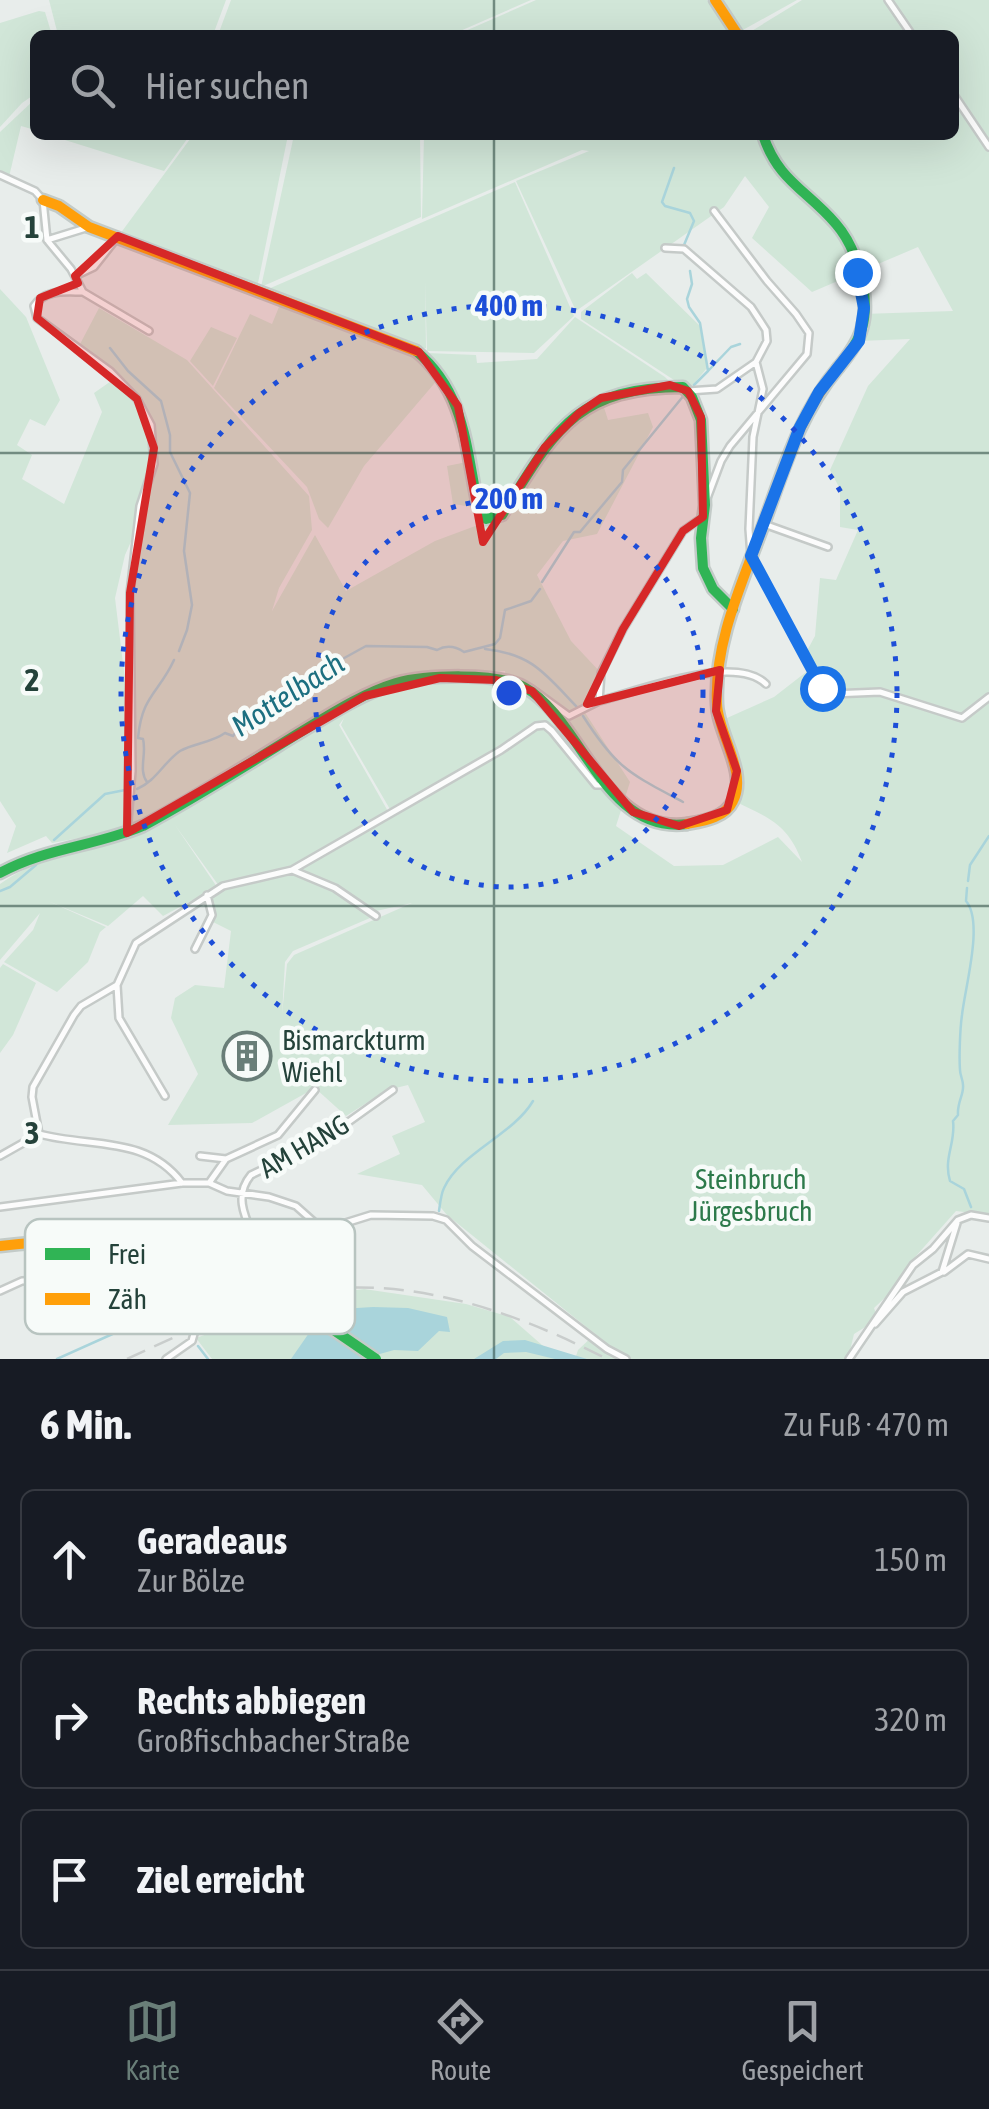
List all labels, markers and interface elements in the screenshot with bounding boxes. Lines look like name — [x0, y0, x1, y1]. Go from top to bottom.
search box — [30, 30, 959, 140]
icon: search — [65, 58, 120, 113]
text: Hier suchen — [145, 64, 309, 107]
text: 1 — [24, 208, 40, 245]
route end — [835, 250, 881, 296]
text: 400 m — [474, 288, 543, 322]
text: 200 m — [475, 481, 543, 515]
water label: Mottelbach — [225, 645, 350, 743]
text: 2 — [24, 661, 40, 698]
route start — [800, 666, 846, 712]
centre of rings — [491, 675, 527, 711]
place label: Bismarckturm Wiehl — [282, 1024, 426, 1088]
building icon: Bismarckturm Wiehl — [221, 1030, 273, 1082]
street label: AM HANG — [254, 1108, 354, 1184]
text: 3 — [24, 1114, 40, 1151]
park label: Steinbruch Jürgesbruch — [690, 1163, 812, 1227]
legend — [25, 1219, 355, 1334]
text: Frei — [108, 1238, 146, 1270]
text: Zäh — [108, 1283, 147, 1315]
text: 6 Min. — [40, 1400, 131, 1448]
text: Zu Fuß · 470 m — [784, 1406, 949, 1443]
text: Geradeaus — [137, 1519, 287, 1562]
icon: ahead — [42, 1532, 97, 1587]
text: 150 m — [874, 1541, 947, 1578]
text: Zur Bölze — [137, 1562, 245, 1599]
text: Rechts abbiegen — [137, 1679, 366, 1722]
icon: right — [42, 1692, 97, 1747]
text: 320 m — [874, 1701, 947, 1738]
text: Großfischbacher Straße — [137, 1722, 410, 1759]
icon: arrive — [42, 1852, 97, 1907]
text: Ziel erreicht — [137, 1858, 304, 1901]
tab: Karte — [125, 1994, 180, 2086]
tab: Route — [430, 1994, 491, 2086]
tab: Gespeichert — [741, 1994, 864, 2086]

